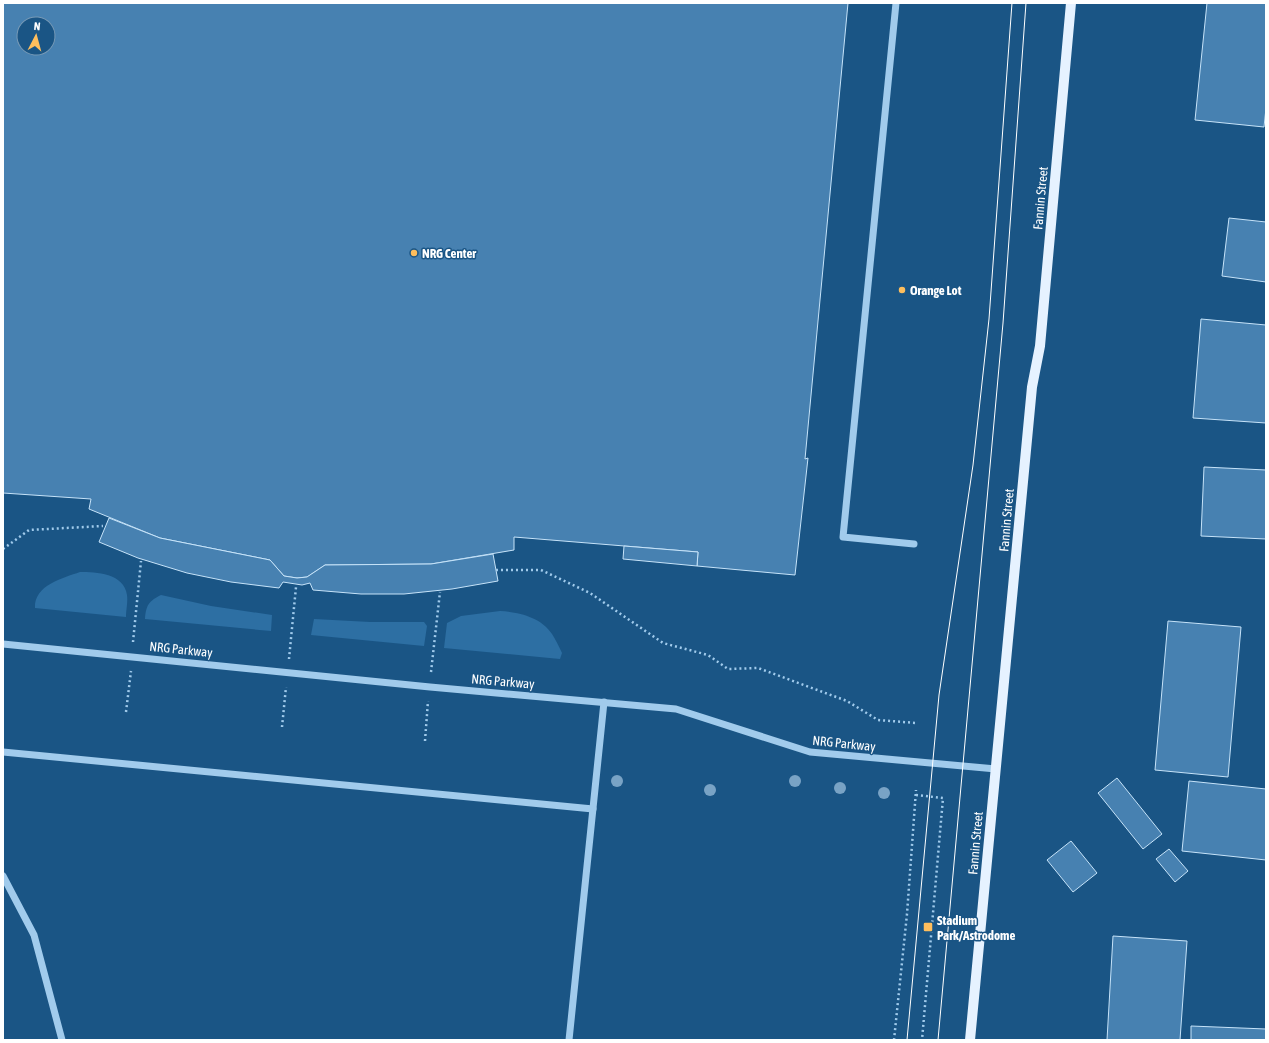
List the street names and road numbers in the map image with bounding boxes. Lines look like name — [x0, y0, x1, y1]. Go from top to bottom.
street label: Fannin Street — [1030, 166, 1051, 230]
street label: Fannin Street — [996, 488, 1017, 552]
street label: NRG Parkway — [149, 639, 214, 660]
street label: NRG Parkway — [471, 671, 536, 692]
street label: NRG Parkway — [812, 733, 877, 754]
street label: Fannin Street — [965, 811, 986, 875]

